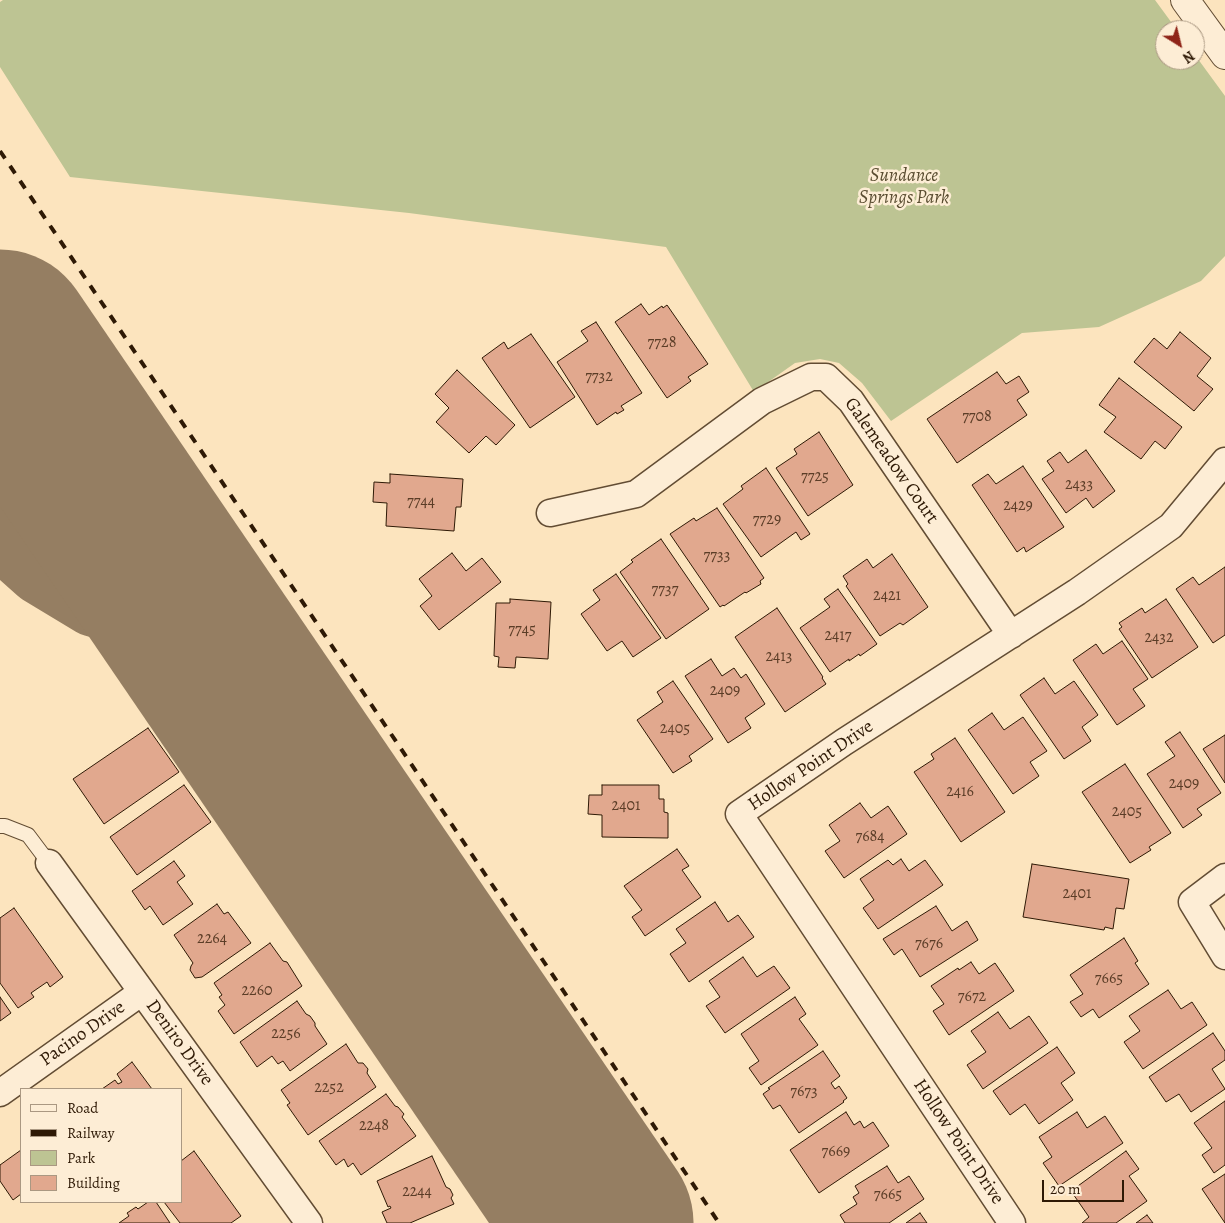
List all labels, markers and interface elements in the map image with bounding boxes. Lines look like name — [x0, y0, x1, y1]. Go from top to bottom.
north arrow — [1155, 20, 1205, 70]
text: N — [1179, 46, 1198, 67]
park label: Sundance Springs Park — [859, 165, 949, 209]
house number: 7728 — [648, 333, 676, 353]
house number: 7732 — [585, 367, 613, 387]
street label: Galemeadow Court — [839, 393, 943, 529]
house number: 7708 — [962, 407, 992, 427]
house number: 7725 — [801, 467, 829, 487]
house number: 2433 — [1065, 475, 1093, 495]
house number: 7744 — [407, 492, 435, 512]
house number: 2429 — [1003, 496, 1033, 516]
house number: 7729 — [753, 510, 781, 530]
house number: 7733 — [704, 546, 730, 566]
house number: 7737 — [652, 580, 678, 600]
house number: 2421 — [873, 586, 901, 606]
house number: 7745 — [508, 620, 536, 640]
house number: 2417 — [824, 626, 852, 646]
house number: 2432 — [1144, 628, 1174, 648]
house number: 2413 — [766, 647, 792, 667]
house number: 2409 — [710, 681, 740, 701]
street label: Hollow Point Drive — [744, 716, 878, 816]
house number: 2405 — [660, 719, 690, 739]
house number: 2409 — [1169, 774, 1199, 794]
house number: 2416 — [946, 782, 974, 802]
house number: 2401 — [612, 796, 640, 816]
house number: 2405 — [1112, 802, 1142, 822]
house number: 7684 — [855, 827, 885, 847]
house number: 2401 — [1063, 884, 1091, 904]
house number: 2264 — [197, 929, 227, 949]
house number: 7676 — [915, 934, 943, 954]
house number: 7665 — [1095, 969, 1123, 989]
house number: 2260 — [241, 981, 273, 1001]
house number: 7672 — [958, 987, 986, 1007]
street label: Pacino Drive — [36, 996, 130, 1072]
street label: Deniro Drive — [140, 996, 218, 1090]
house number: 2256 — [271, 1024, 301, 1044]
street label: Hollow Point Drive — [908, 1075, 1008, 1209]
house number: 2252 — [314, 1078, 344, 1098]
house number: 7673 — [790, 1082, 818, 1102]
legend — [20, 1088, 182, 1203]
text: Road — [67, 1098, 98, 1118]
house number: 2248 — [359, 1116, 389, 1136]
text: Railway — [67, 1123, 114, 1143]
house number: 7669 — [822, 1142, 850, 1162]
text: Park — [67, 1148, 95, 1168]
scale bar — [1045, 1170, 1128, 1202]
text: Building — [67, 1173, 120, 1193]
text: 20 m — [1050, 1179, 1081, 1199]
house number: 2244 — [402, 1182, 432, 1202]
house number: 7665 — [874, 1185, 902, 1205]

